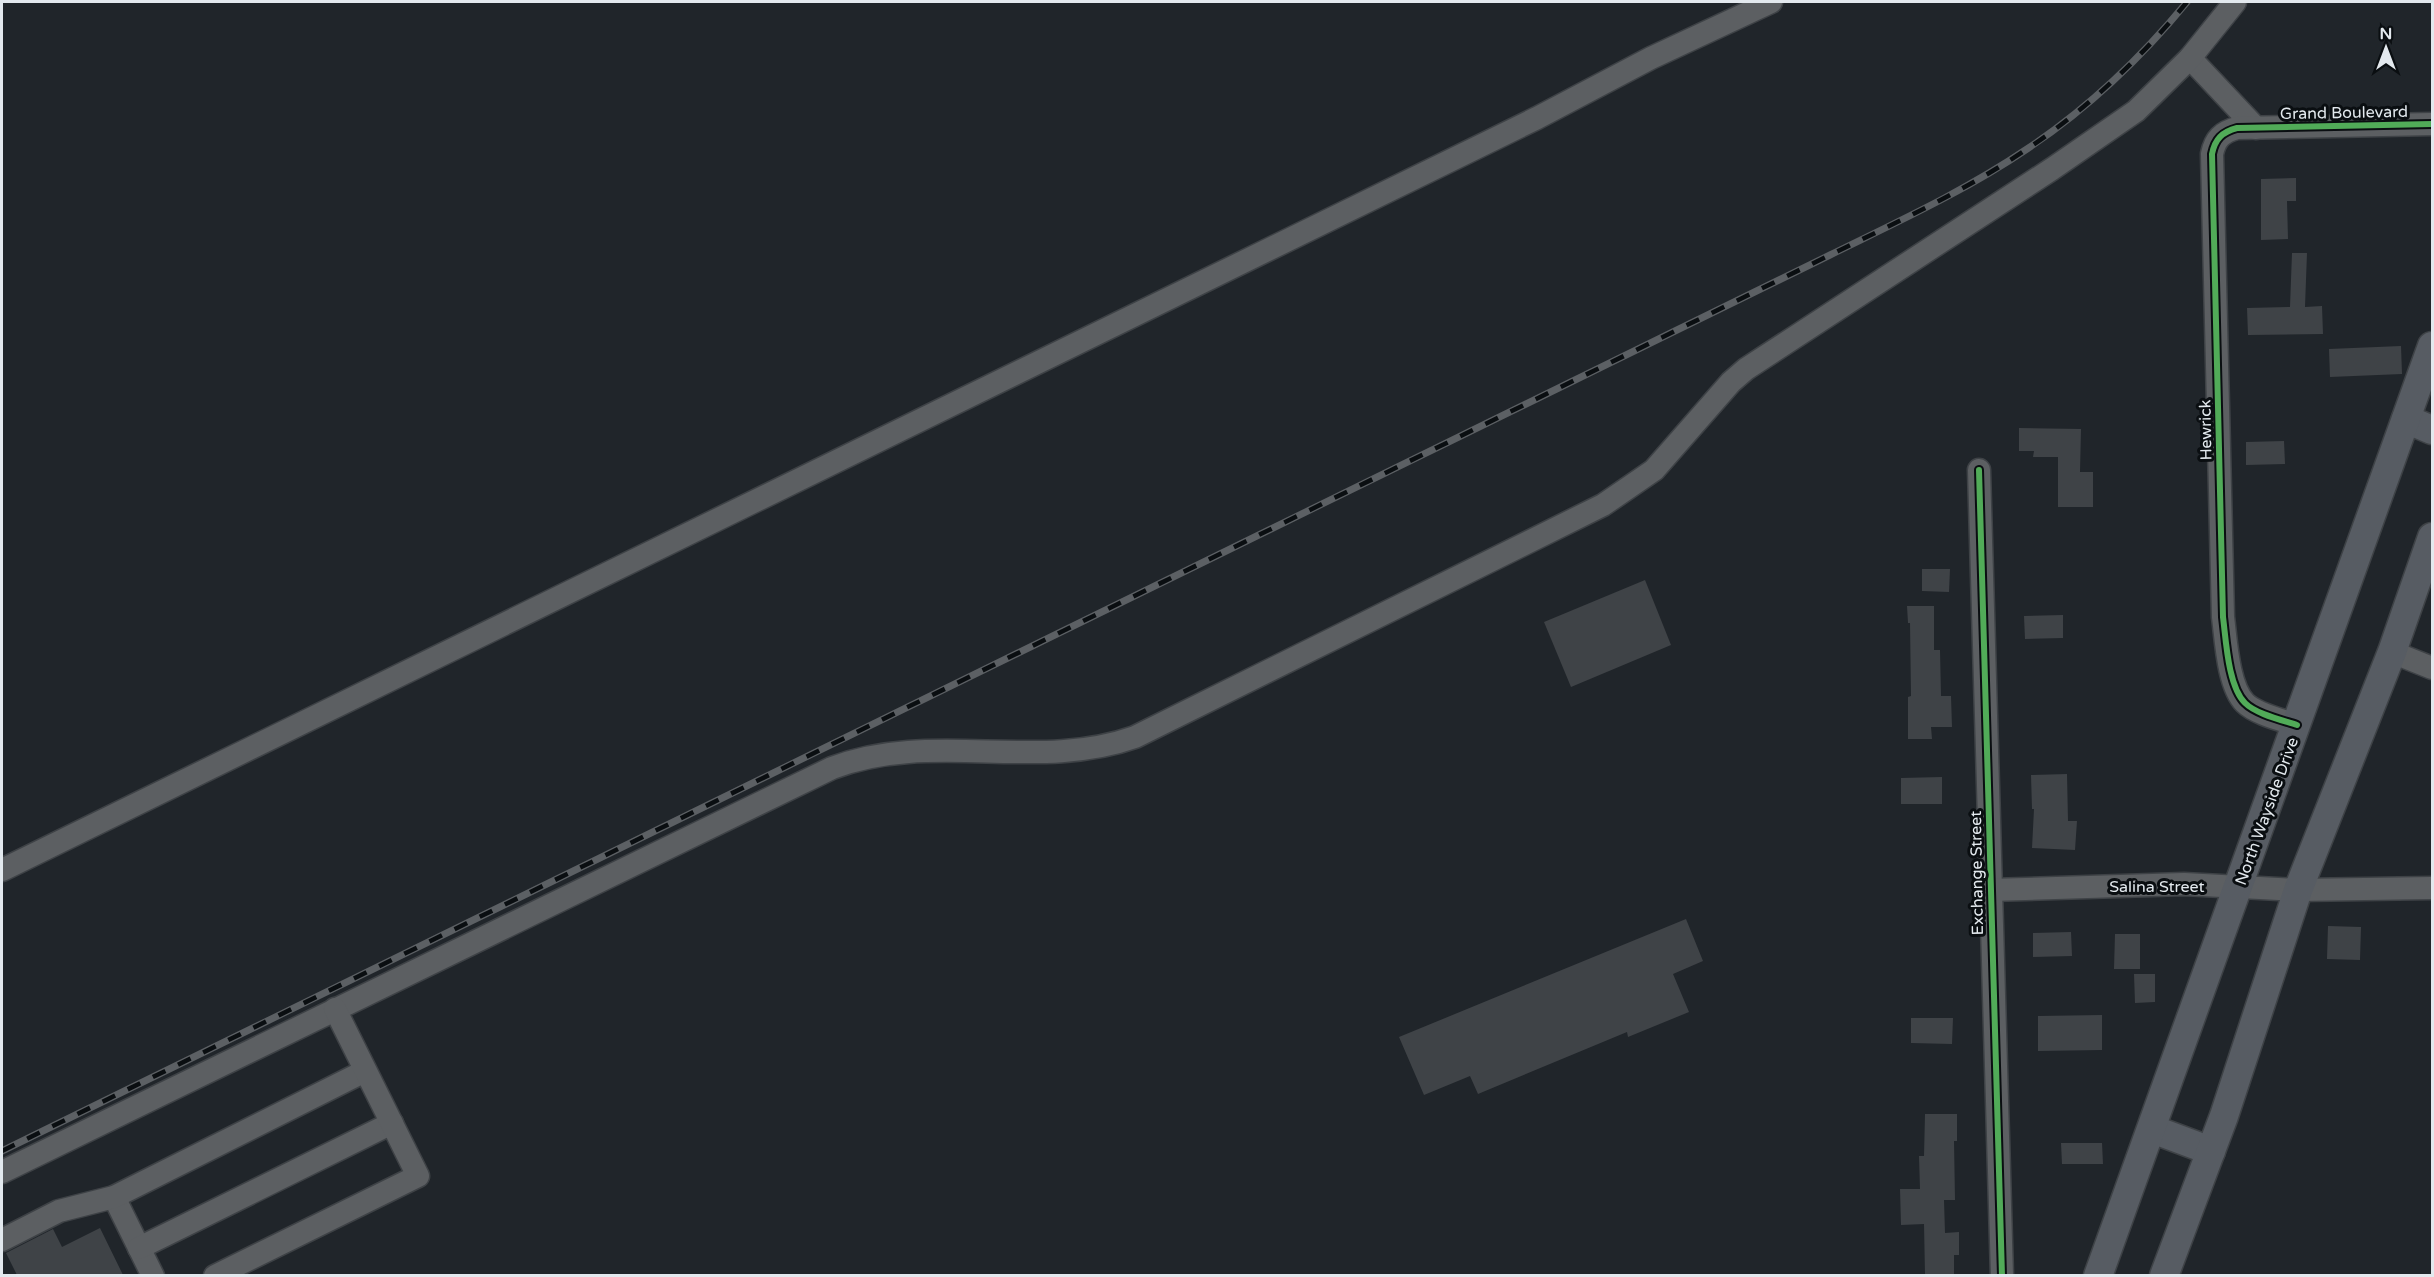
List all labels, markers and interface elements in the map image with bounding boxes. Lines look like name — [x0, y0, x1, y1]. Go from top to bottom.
north arrow — [2356, 18, 2416, 78]
text: N — [2380, 24, 2392, 44]
street label: Grand Boulevard — [2280, 102, 2408, 124]
street label: Hewrick — [2195, 399, 2217, 461]
street label: North Wayside Drive — [2231, 735, 2303, 888]
street label: Exchange Street — [1966, 810, 1988, 936]
street label: Salina Street — [2109, 877, 2205, 897]

